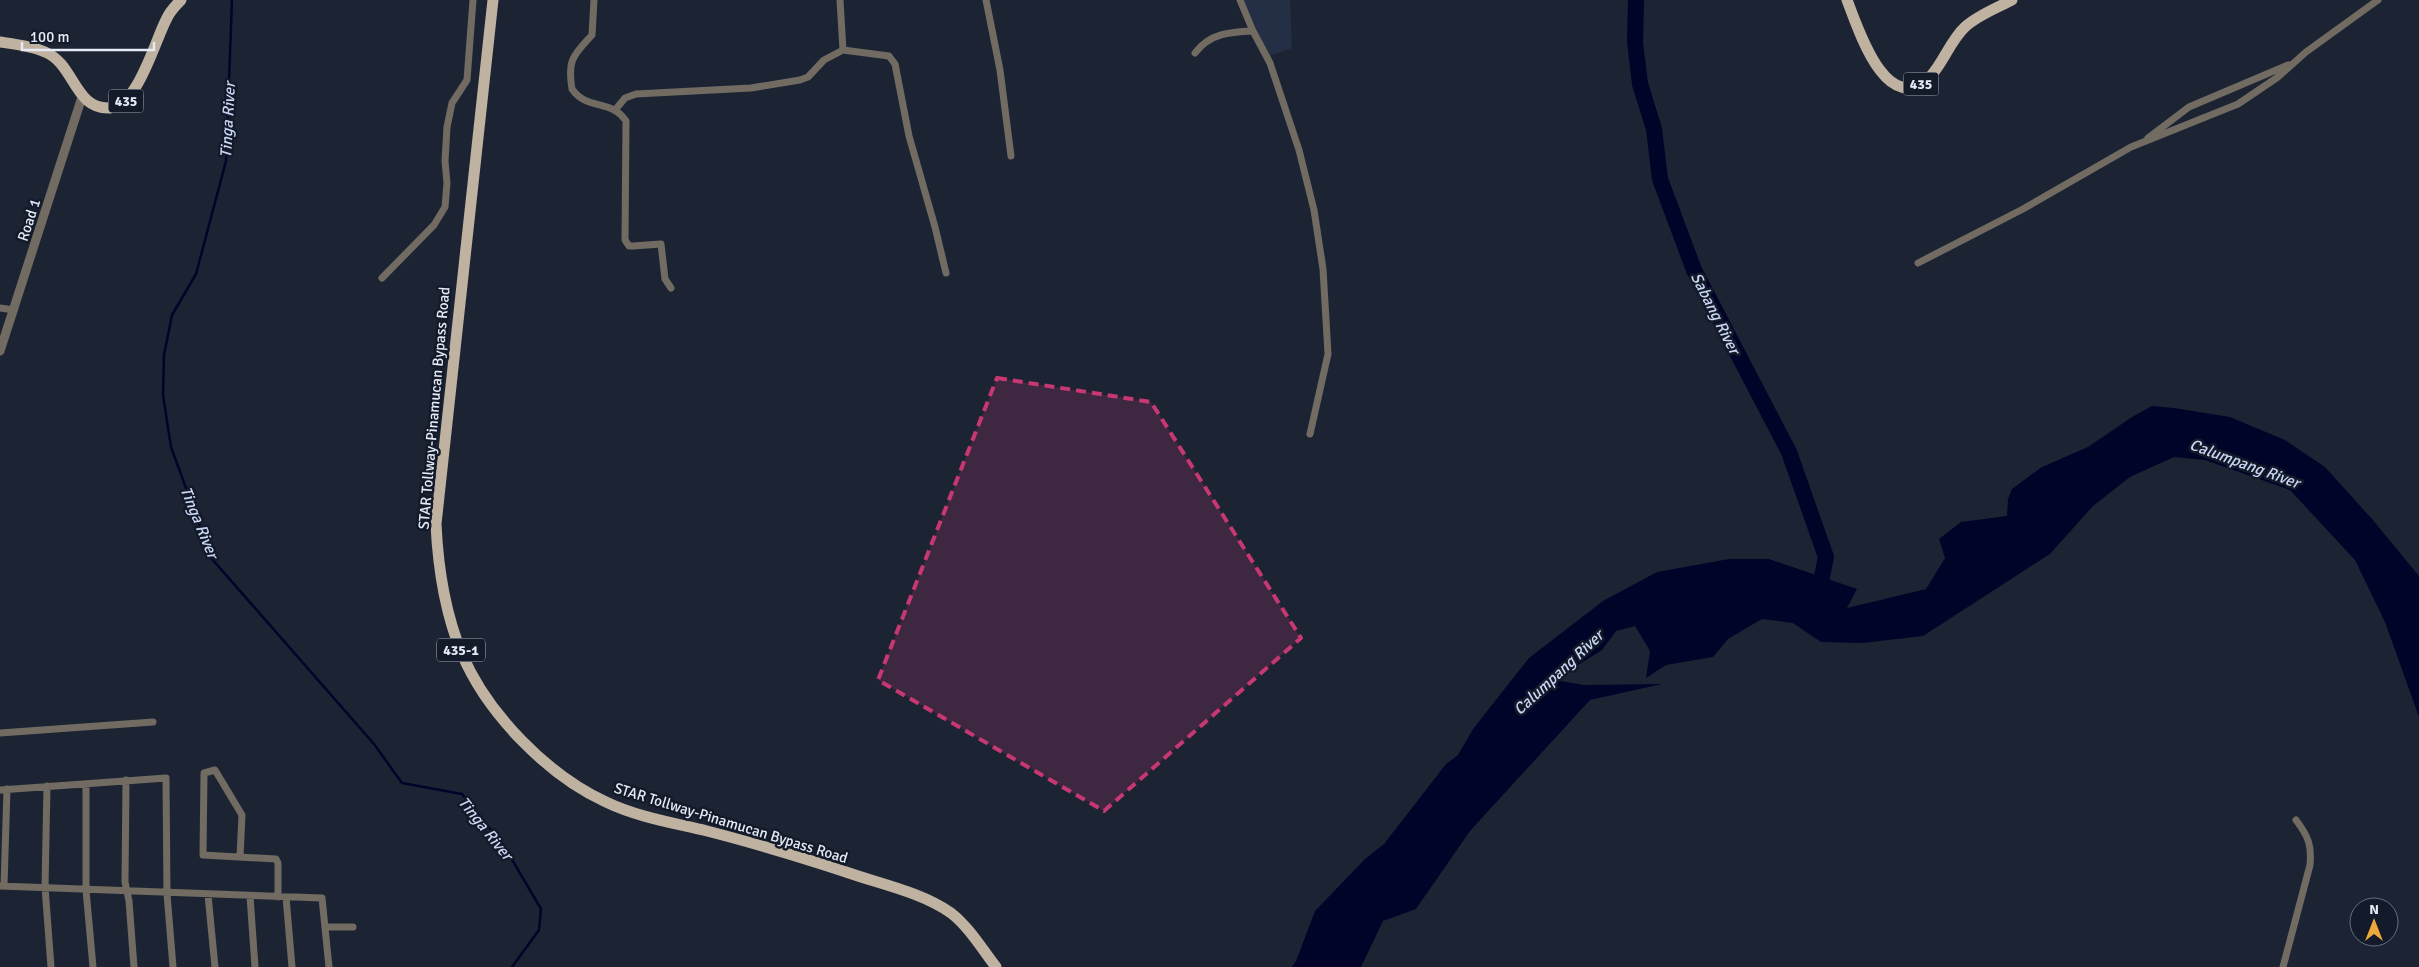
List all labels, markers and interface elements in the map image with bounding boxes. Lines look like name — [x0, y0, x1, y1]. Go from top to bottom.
scale bar — [22, 20, 155, 52]
text: 100 m — [30, 28, 70, 46]
road number: 435 — [1904, 72, 1938, 96]
water label: Tinga River — [216, 80, 240, 158]
road number: 435 — [108, 90, 144, 112]
street label: Road 1 — [14, 197, 44, 243]
water label: Sabang River — [1686, 269, 1745, 360]
street label: STAR Tollway-Pinamucan Bypass Road — [414, 286, 454, 530]
water label: Calumpang River — [2187, 435, 2304, 494]
water label: Tinga River — [176, 484, 223, 563]
water label: Calumpang River — [1510, 625, 1609, 720]
road number: 435-1 — [437, 638, 485, 662]
street label: STAR Tollway-Pinamucan Bypass Road — [612, 779, 850, 867]
water label: Tinga River — [454, 793, 518, 866]
north arrow — [2349, 897, 2399, 947]
text: N — [2369, 901, 2379, 918]

